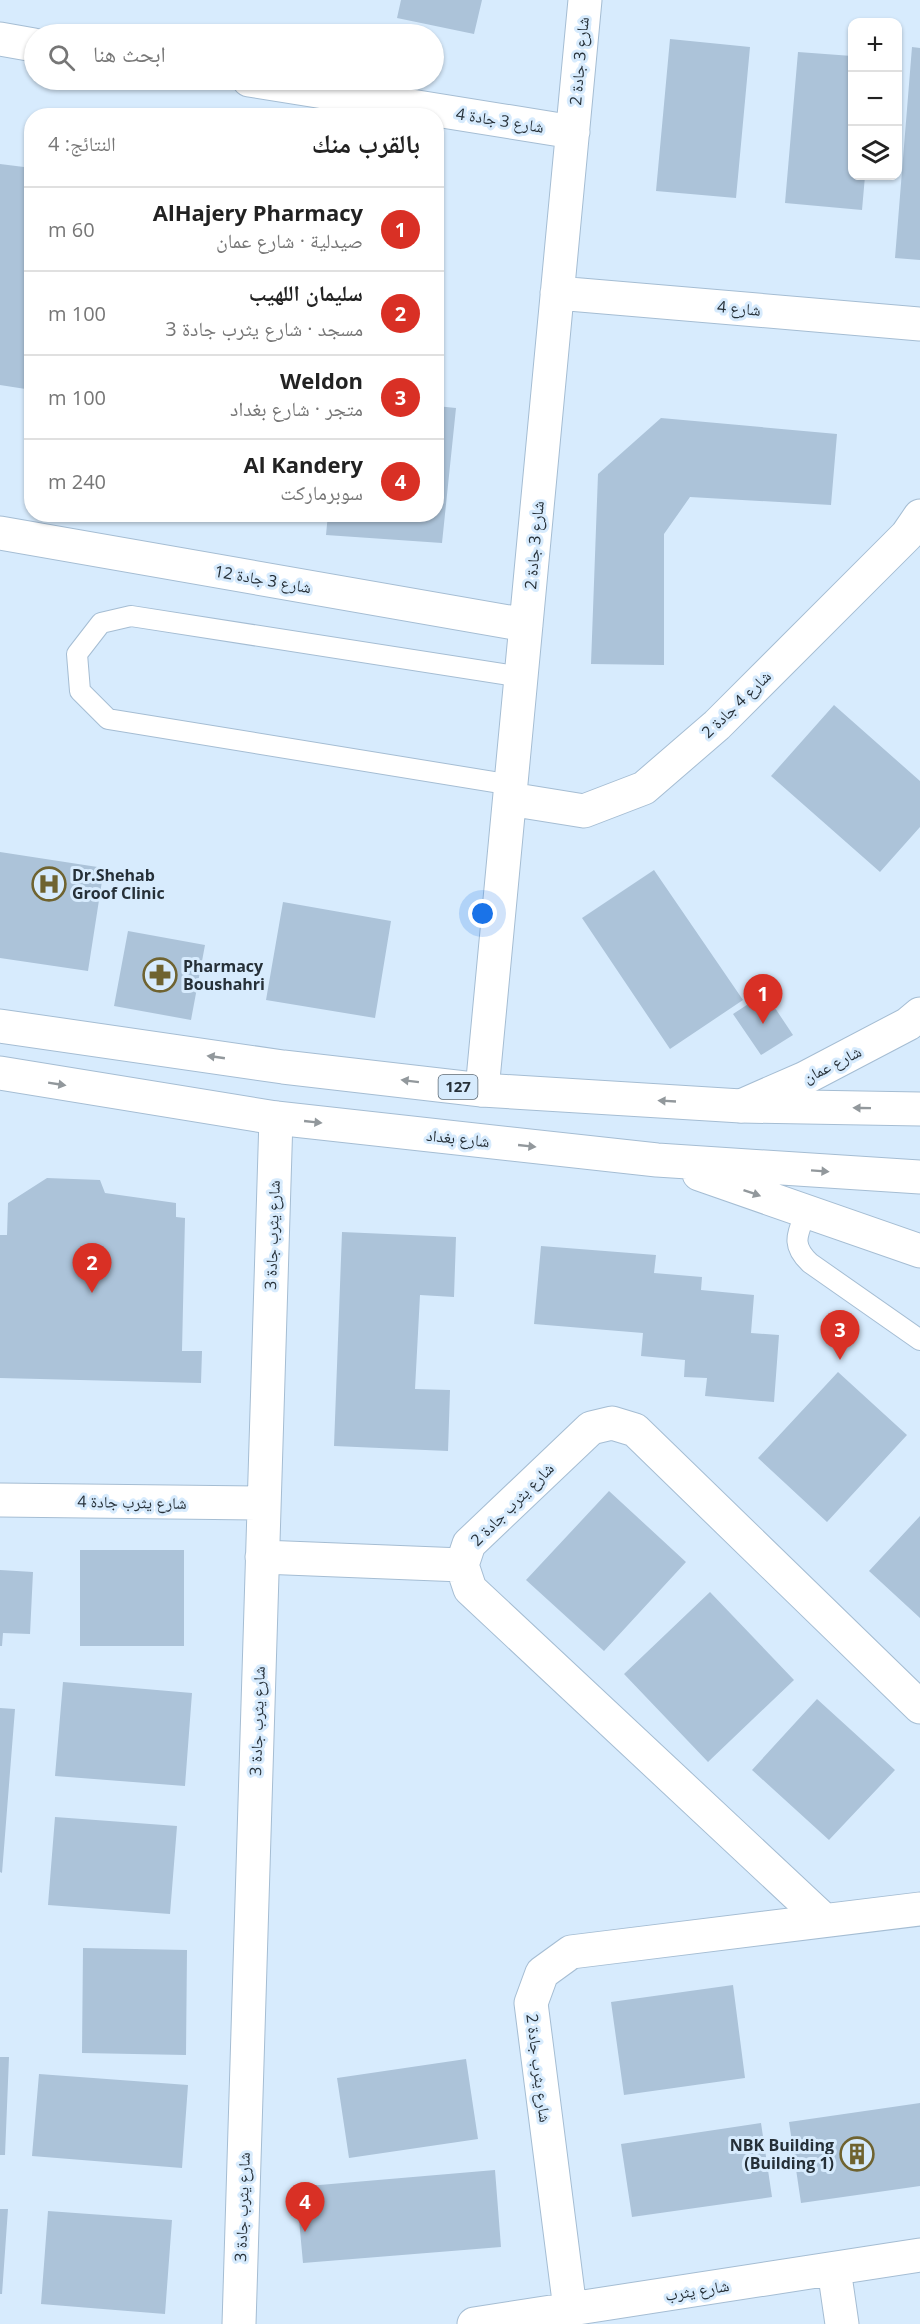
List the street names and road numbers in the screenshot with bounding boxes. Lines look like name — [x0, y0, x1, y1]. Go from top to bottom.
street label: شارع 3 جادة 2 — [564, 16, 594, 106]
street label: شارع 3 جادة 4 — [455, 102, 545, 138]
street label: شارع 4 — [716, 295, 762, 321]
street label: شارع 3 جادة 2 — [519, 500, 549, 590]
street label: شارع 3 جادة 12 — [213, 560, 313, 598]
street label: شارع 4 جادة 2 — [696, 665, 776, 743]
street label: شارع عمان — [799, 1040, 865, 1088]
road number: 127 — [438, 1075, 478, 1099]
street label: شارع بغداد — [425, 1124, 491, 1152]
street label: شارع يثرب جادة 3 — [259, 1180, 285, 1290]
street label: شارع يثرب جادة 2 — [466, 1458, 558, 1550]
street label: شارع يثرب جادة 4 — [77, 1490, 187, 1514]
street label: شارع يثرب جادة 3 — [244, 1666, 270, 1776]
street label: شارع يثرب جادة 2 — [521, 2012, 557, 2124]
street label: شارع يثرب جادة 3 — [229, 2152, 255, 2262]
street label: شارع يثرب — [663, 2274, 731, 2306]

